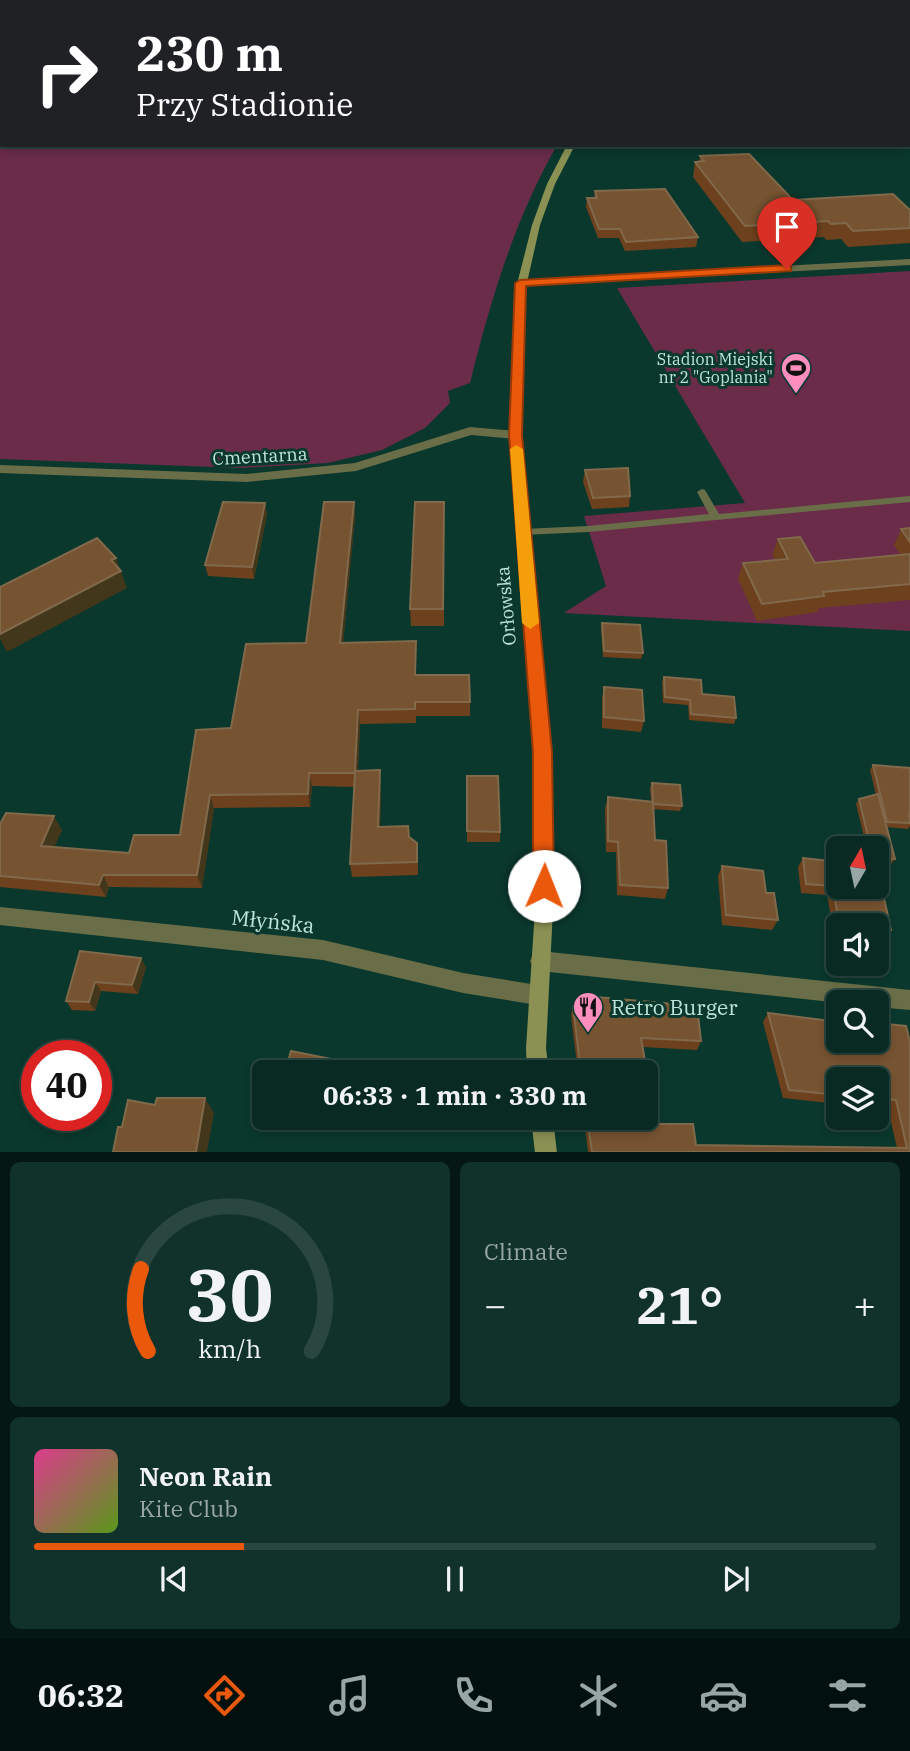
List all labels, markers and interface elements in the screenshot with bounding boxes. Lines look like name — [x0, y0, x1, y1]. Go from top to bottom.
text: 230 m — [136, 21, 283, 84]
icon: right — [21, 28, 112, 119]
text: Przy Stadionie — [136, 83, 353, 125]
pin — [757, 197, 817, 269]
icon: arrive — [768, 208, 806, 246]
place label: Stadion Miejski nr 2 "Goplania" — [657, 349, 773, 387]
sports icon: Stadion Miejski nr 2 "Goplania" — [779, 351, 813, 395]
street label: Cmentarna — [212, 442, 308, 470]
street label: Orłowska — [491, 565, 521, 647]
north arrow — [826, 836, 889, 900]
map controls — [826, 836, 889, 1130]
position arrow — [507, 849, 581, 923]
street label: Młyńska — [230, 903, 316, 939]
button: sound — [826, 913, 889, 976]
restaurant icon: Retro Burger — [571, 990, 605, 1034]
button: search — [826, 990, 889, 1053]
place label: Retro Burger — [611, 993, 738, 1021]
speed limit sign: 40 — [21, 1040, 112, 1131]
button: layers — [826, 1067, 889, 1130]
text: 06:33 · 1 min · 330 m — [323, 1078, 587, 1112]
text: Climate — [484, 1236, 568, 1266]
text: 30 — [186, 1246, 274, 1341]
text: 21° — [637, 1271, 723, 1338]
text: − — [484, 1280, 507, 1329]
text: + — [853, 1280, 876, 1329]
text: km/h — [198, 1331, 262, 1364]
text: Neon Rain — [139, 1459, 272, 1493]
text: Kite Club — [139, 1493, 238, 1523]
icon: previous — [155, 1560, 193, 1598]
icon: pause — [436, 1560, 474, 1598]
icon: next — [717, 1560, 755, 1598]
icon: directions — [200, 1671, 249, 1720]
icon: music — [325, 1671, 374, 1720]
icon: phone — [449, 1671, 498, 1720]
icon: climate — [574, 1671, 623, 1720]
icon: car — [699, 1671, 748, 1720]
icon: filters — [823, 1671, 872, 1720]
text: 06:32 — [38, 1674, 124, 1716]

